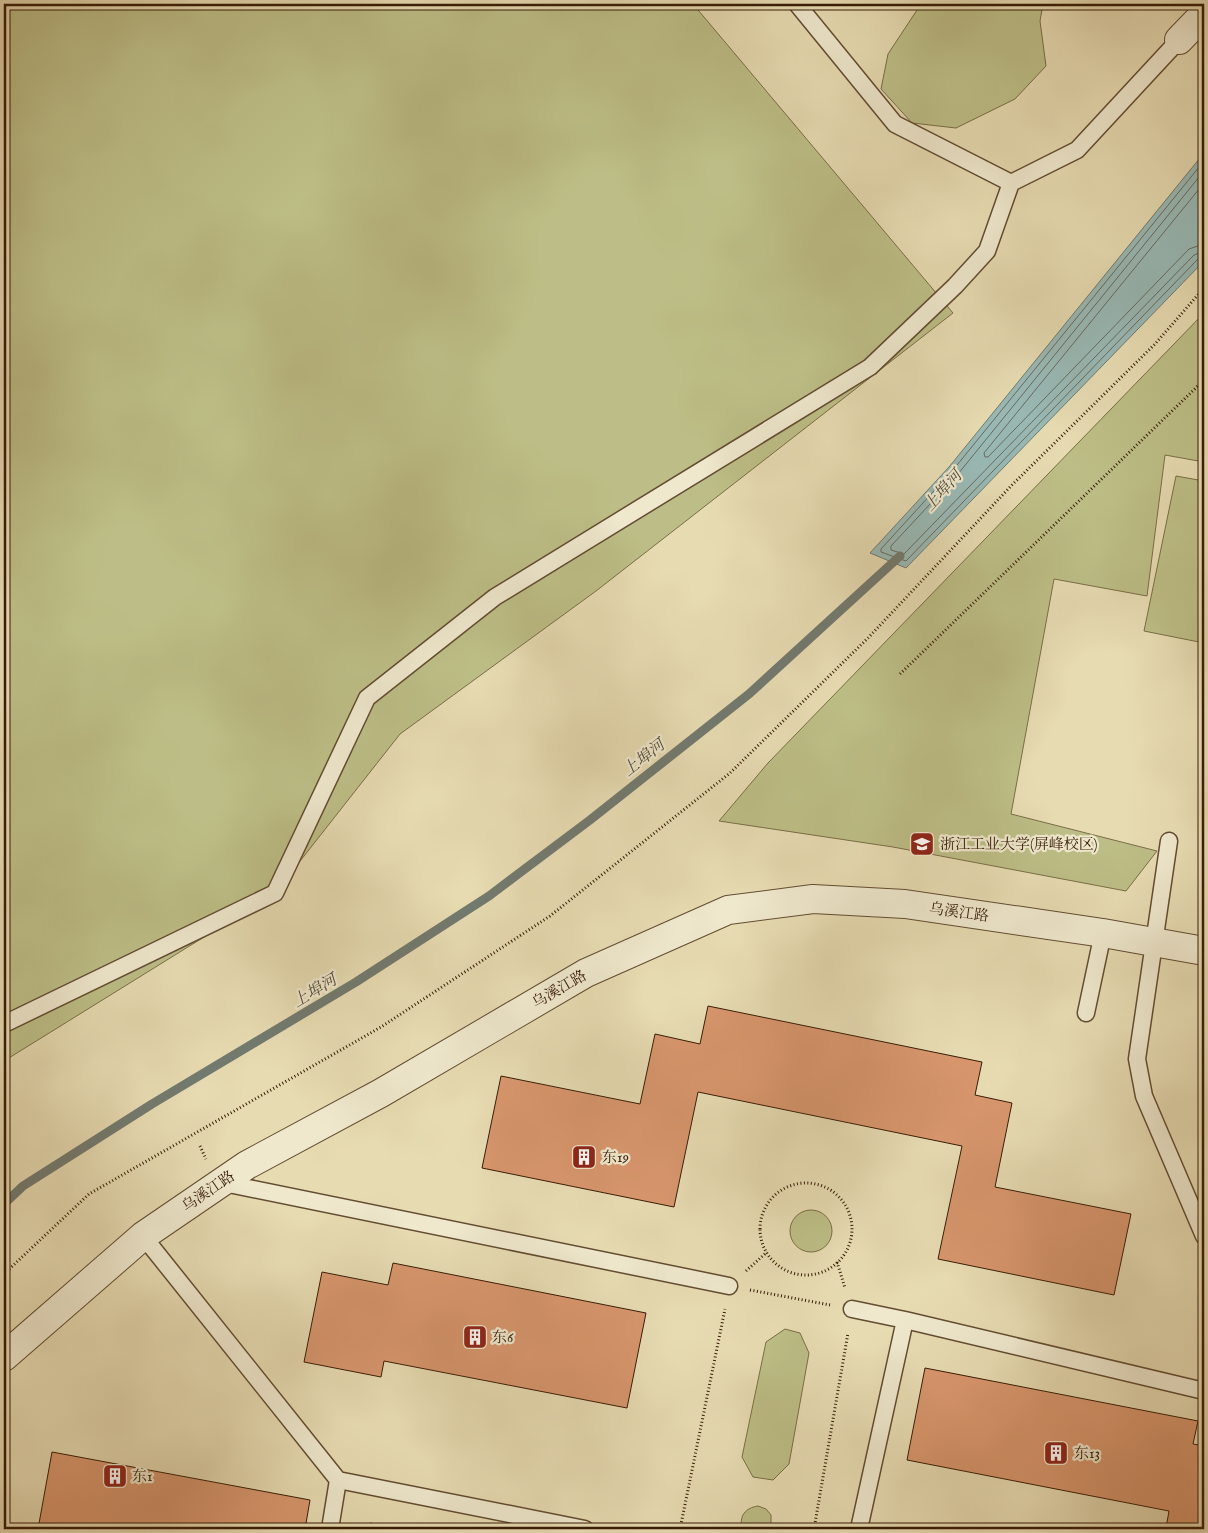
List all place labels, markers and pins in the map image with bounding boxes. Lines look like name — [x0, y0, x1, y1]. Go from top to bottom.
school or university icon: 浙江工业大学(屏峰校区) — [909, 831, 935, 857]
place label: 浙江工业大学(屏峰校区) — [940, 835, 1098, 854]
building icon: 东19 — [571, 1144, 597, 1170]
place label: 东19 — [602, 1148, 629, 1167]
building icon: 东6 — [462, 1324, 488, 1350]
place label: 东6 — [492, 1328, 514, 1347]
building icon: 东13 — [1043, 1440, 1069, 1466]
place label: 东13 — [1074, 1444, 1100, 1463]
building icon: 东1 — [102, 1463, 128, 1489]
place label: 东1 — [132, 1467, 153, 1486]

